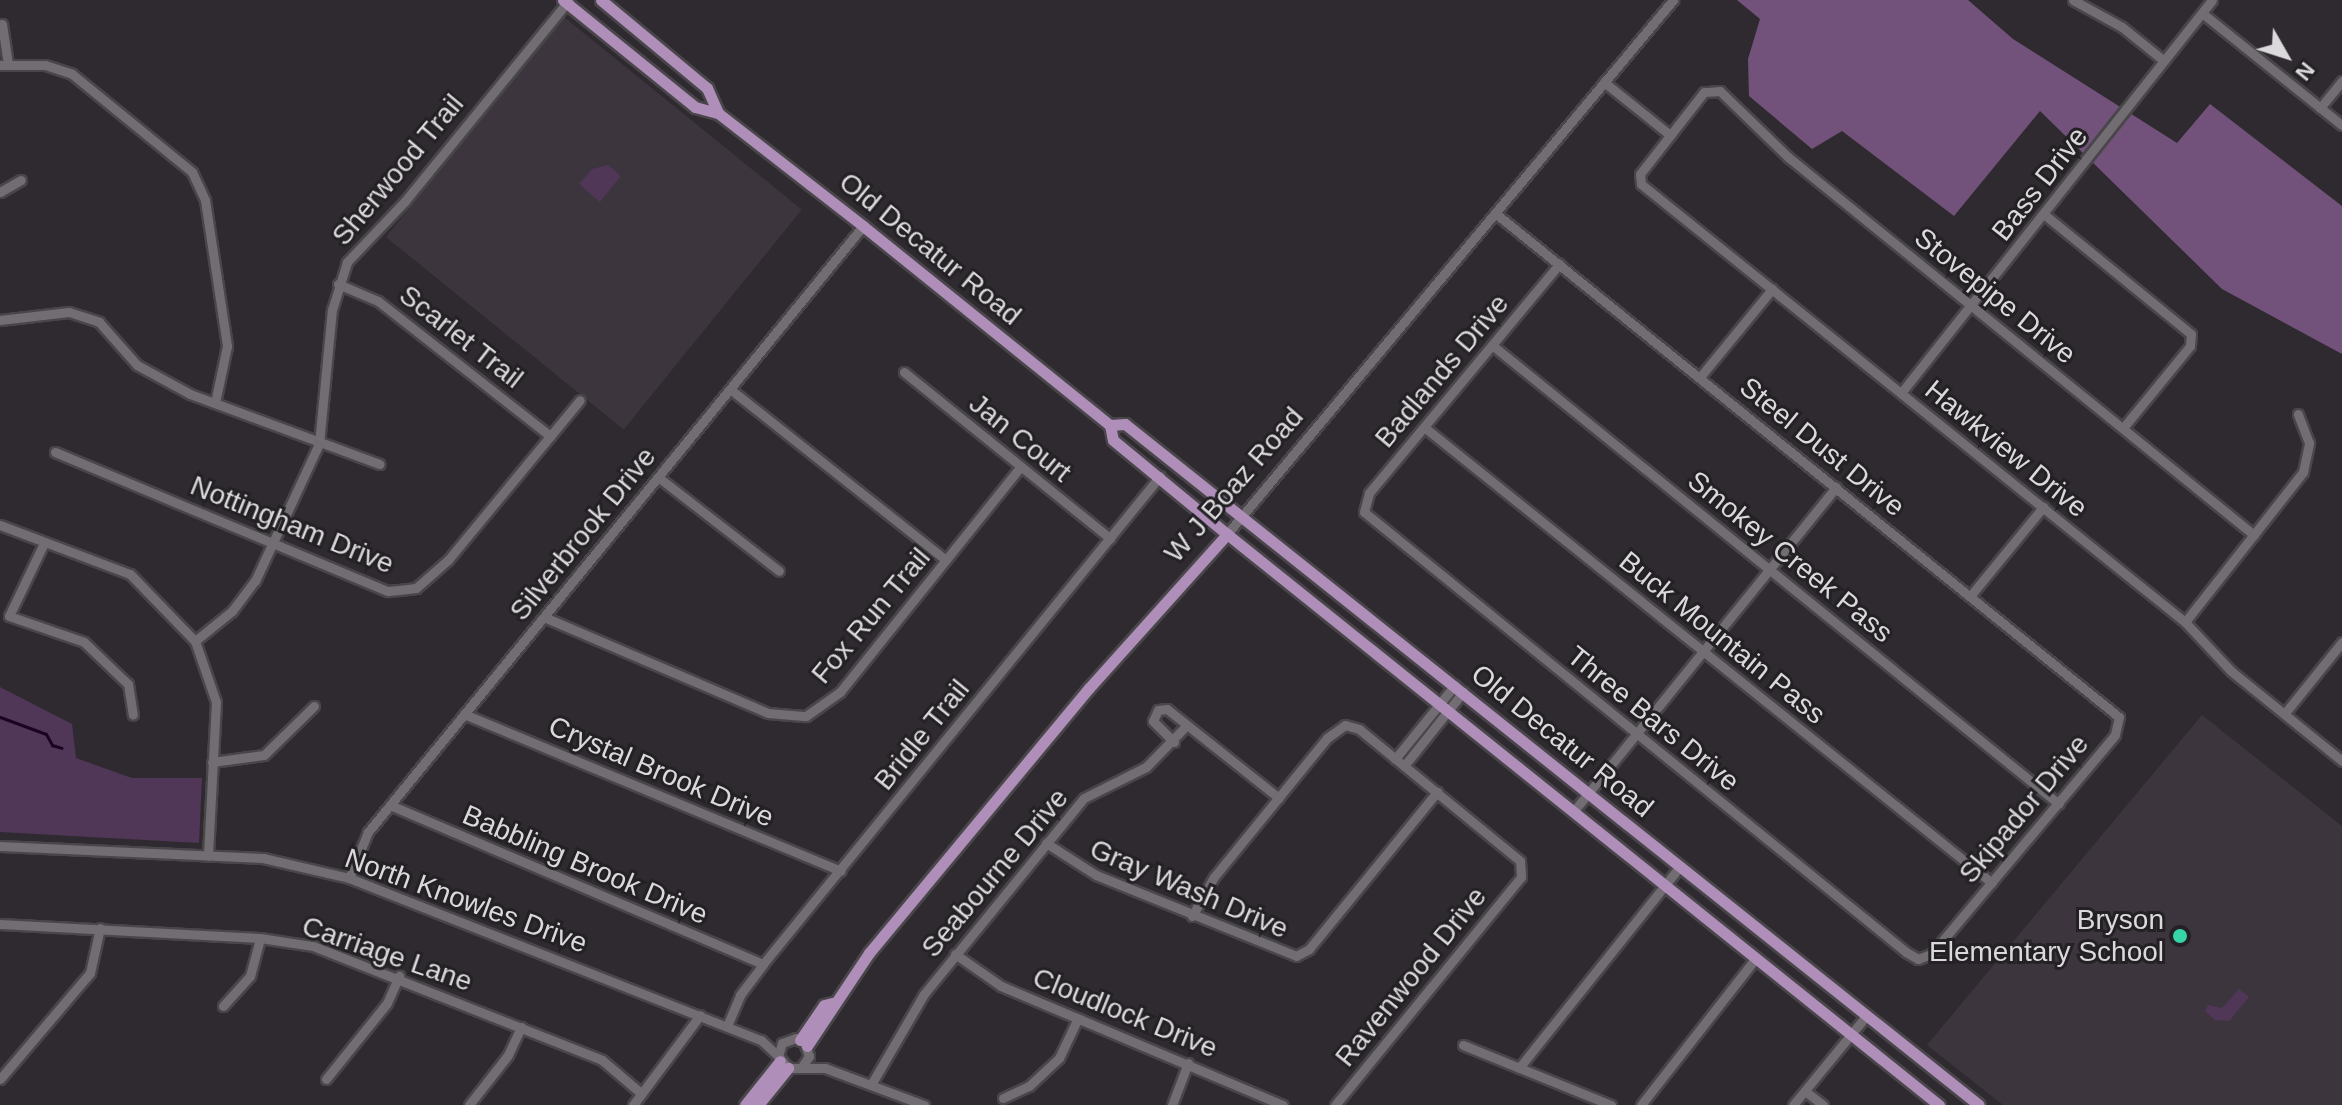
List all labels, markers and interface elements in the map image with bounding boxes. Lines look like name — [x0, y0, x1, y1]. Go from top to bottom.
north arrow — [2246, 16, 2326, 96]
text: N — [2290, 57, 2320, 85]
street label: Sherwood Trail — [325, 87, 471, 253]
street label: Bass Drive — [1985, 120, 2095, 248]
street label: Old Decatur Road — [832, 165, 1028, 333]
street label: Stovepipe Drive — [1908, 221, 2082, 371]
street label: Scarlet Trail — [392, 278, 530, 396]
street label: Badlands Drive — [1368, 287, 1516, 455]
street label: Steel Dust Drive — [1733, 370, 1911, 524]
street label: Hawkview Drive — [1918, 373, 2094, 525]
street label: Jan Court — [962, 387, 1078, 489]
street label: W J Boaz Road — [1158, 401, 1310, 569]
street label: Silverbrook Drive — [503, 441, 663, 627]
street label: Smokey Creek Pass — [1681, 464, 1899, 650]
street label: Nottingham Drive — [185, 469, 399, 581]
street label: Fox Run Trail — [804, 541, 938, 691]
street label: Buck Mountain Pass — [1612, 545, 1832, 731]
street label: Three Bars Drive — [1560, 639, 1746, 799]
street label: Old Decatur Road — [1464, 657, 1660, 825]
street label: Bridle Trail — [867, 673, 977, 797]
street label: Crystal Brook Drive — [543, 709, 779, 835]
street label: Skipador Drive — [1952, 728, 2096, 890]
street label: Seabourne Drive — [915, 782, 1075, 964]
street label: Babbling Brook Drive — [457, 798, 713, 932]
street label: Gray Wash Drive — [1085, 832, 1293, 946]
street label: North Knowles Drive — [340, 842, 592, 960]
street label: Ravenwood Drive — [1328, 881, 1494, 1073]
place label: Bryson Elementary School — [1929, 903, 2164, 969]
street label: Carriage Lane — [298, 909, 476, 999]
marker: Bryson Elementary School — [2171, 927, 2189, 945]
street label: Cloudlock Drive — [1028, 961, 1222, 1065]

